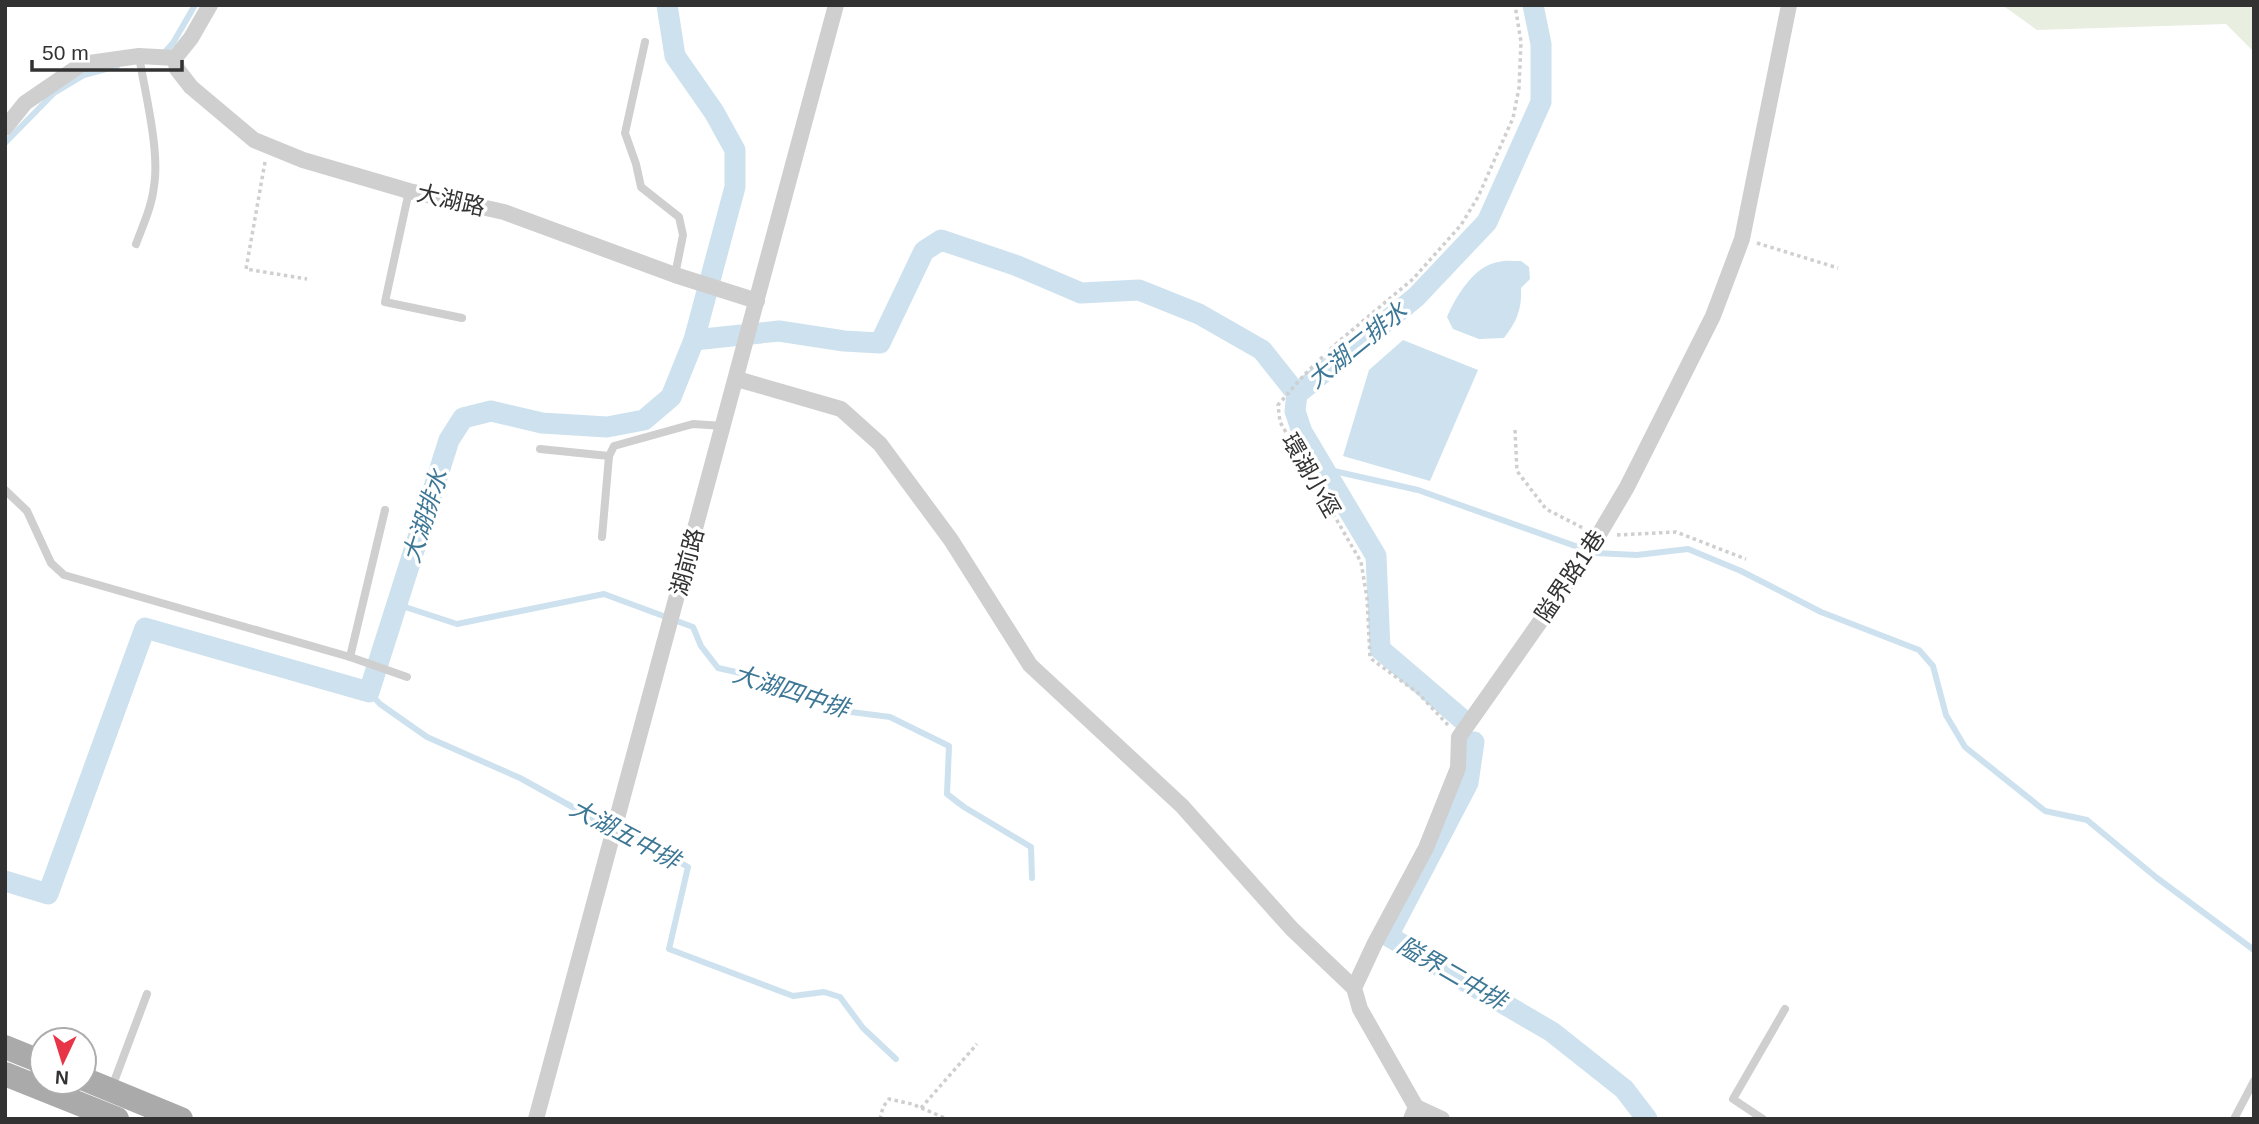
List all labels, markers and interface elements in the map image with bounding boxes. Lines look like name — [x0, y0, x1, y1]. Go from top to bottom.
scale bar — [32, 28, 182, 72]
text: 50 m — [42, 41, 89, 64]
street label: 大湖路 — [414, 180, 488, 220]
water label: 大湖二排水 — [1302, 296, 1413, 393]
street label: 環湖小徑 — [1277, 429, 1345, 521]
water label: 大湖排水 — [397, 465, 453, 566]
street label: 湖前路 — [666, 525, 708, 599]
street label: 隘界路1巷 — [1530, 525, 1610, 627]
water label: 大湖四中排 — [730, 660, 855, 723]
water label: 大湖五中排 — [566, 794, 687, 875]
water label: 隘界二中排 — [1393, 931, 1513, 1016]
north arrow — [28, 1026, 98, 1096]
text: N — [54, 1067, 69, 1088]

